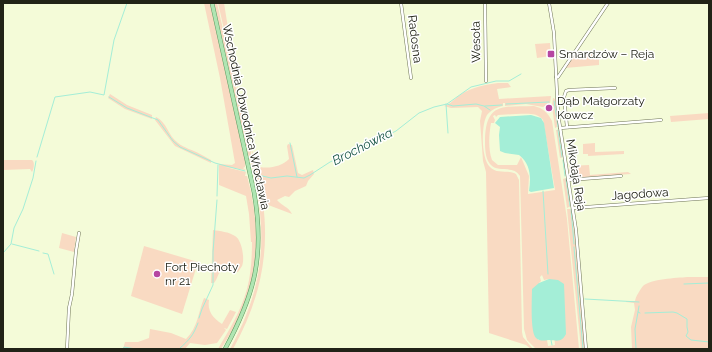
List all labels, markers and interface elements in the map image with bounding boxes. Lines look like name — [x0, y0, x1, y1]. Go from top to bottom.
street label: Radosna — [405, 14, 425, 64]
street label: Wesoła — [469, 21, 483, 63]
street label: Wschodnia Obwodnica Wrocławia — [219, 23, 273, 211]
place label: Smardzów – Reja — [559, 47, 654, 61]
marker: Smardzów – Reja — [546, 49, 556, 59]
place label: Dąb Małgorzaty Kowcz — [557, 94, 645, 122]
marker: Dąb Małgorzaty Kowcz — [544, 103, 554, 113]
water label: Brochówka — [329, 125, 395, 168]
street label: Mikołaja Reja — [563, 138, 589, 212]
street label: Jagodowa — [611, 185, 669, 203]
place label: Fort Piechoty nr 21 — [165, 260, 239, 288]
marker: Fort Piechoty nr 21 — [152, 269, 162, 279]

